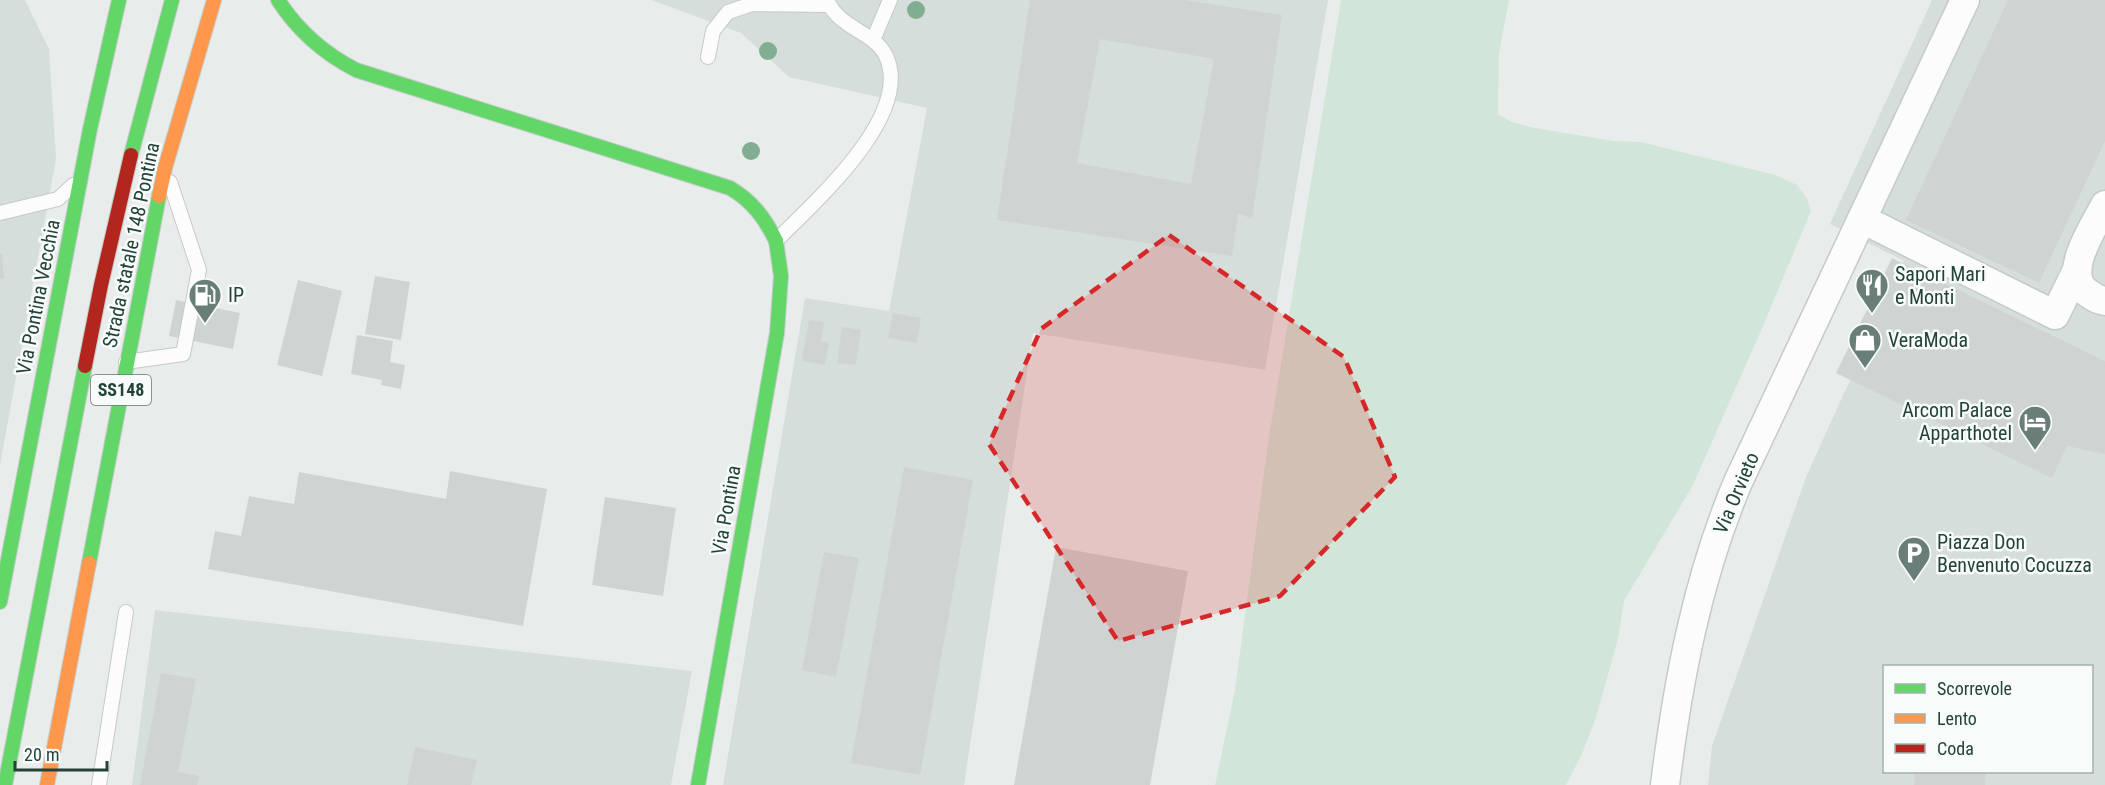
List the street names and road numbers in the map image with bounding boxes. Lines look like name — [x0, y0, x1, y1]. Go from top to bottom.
street label: Strada statale 148 Pontina — [98, 140, 164, 350]
street label: Via Pontina Vecchia — [11, 217, 65, 377]
road number: SS148 — [91, 375, 151, 405]
street label: Via Orvieto — [1708, 448, 1764, 538]
street label: Via Pontina — [706, 463, 746, 557]

